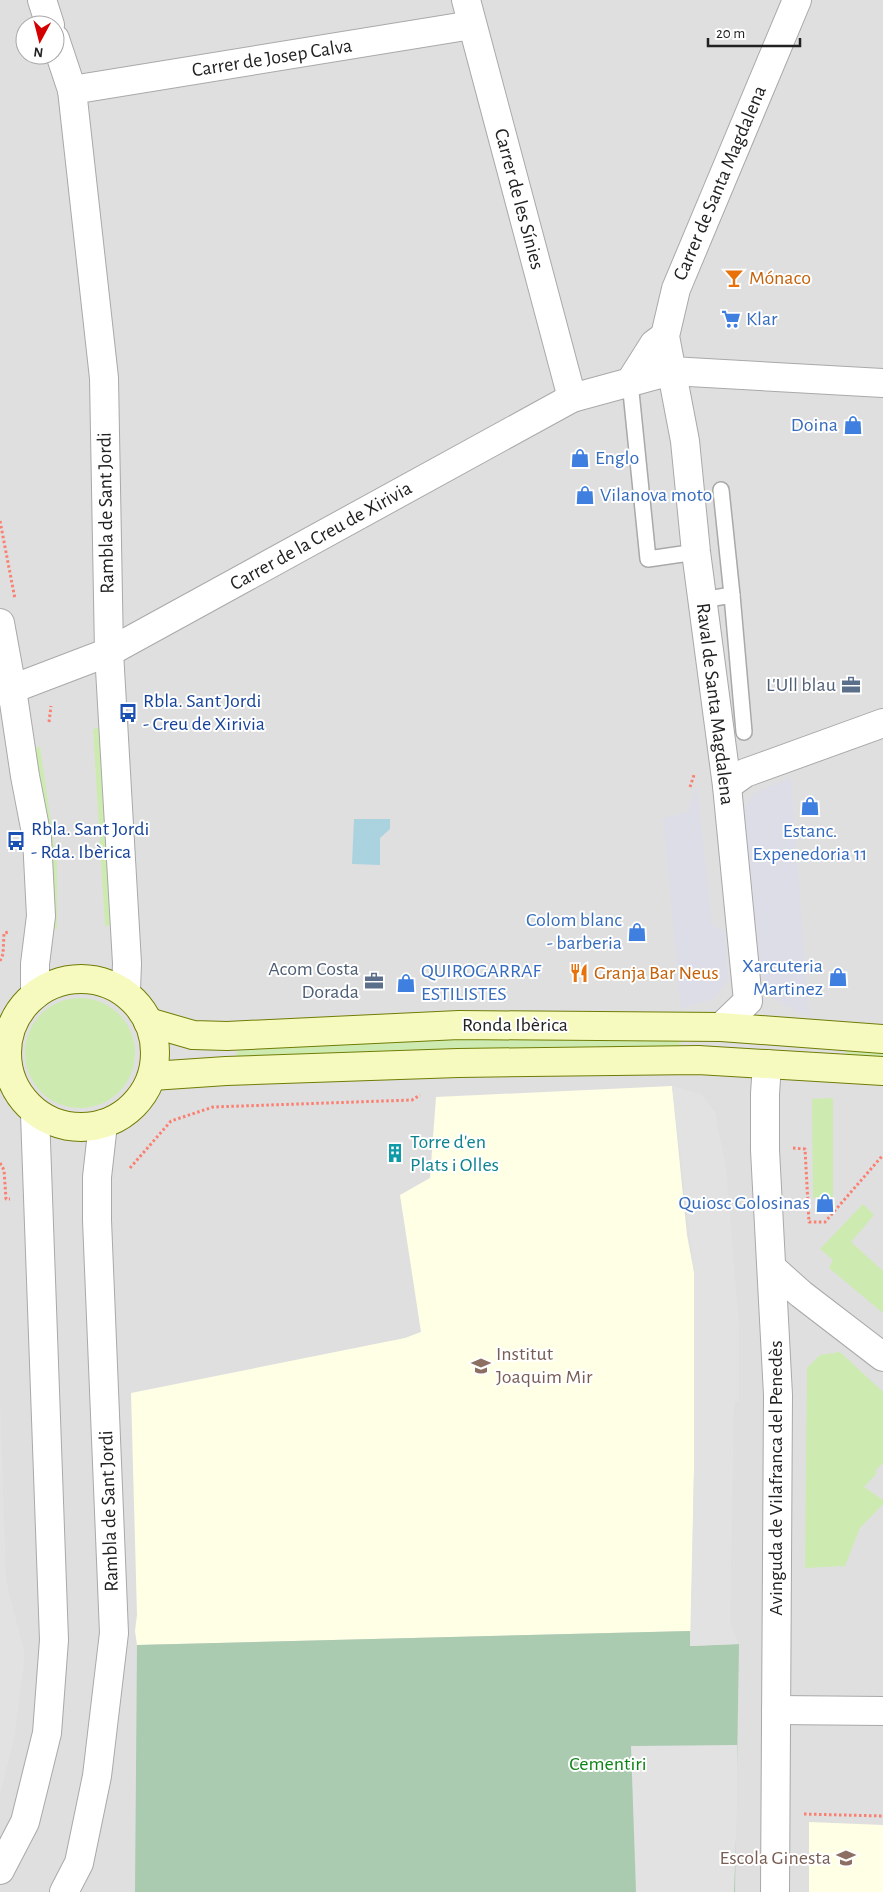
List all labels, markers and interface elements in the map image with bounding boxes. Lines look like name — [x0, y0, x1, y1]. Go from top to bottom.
north arrow — [15, 15, 65, 65]
scale bar — [708, 15, 800, 47]
text: 20 m — [716, 26, 745, 41]
street label: Carrer de Josep Calva — [190, 35, 354, 81]
text: N — [33, 44, 44, 59]
street label: Carrer de Santa Magdalena — [670, 83, 770, 283]
street label: Carrer de les Sínies — [491, 126, 547, 272]
bar icon: Mónaco — [723, 267, 745, 289]
place label: Mónaco — [749, 268, 811, 288]
supermarket icon: Klar — [720, 308, 742, 330]
place label: Klar — [746, 309, 778, 329]
shop icon: Doina — [842, 414, 864, 436]
place label: Doina — [791, 415, 838, 435]
street label: Rambla de Sant Jordi — [95, 432, 117, 594]
shop icon: Englo — [569, 447, 591, 469]
place label: Englo — [595, 448, 639, 468]
street label: Carrer de la Creu de Xirivia — [227, 478, 415, 594]
shop icon: Vilanova moto — [574, 484, 596, 506]
place label: Vilanova moto — [600, 485, 712, 505]
street label: Raval de Santa Magdalena — [693, 602, 737, 806]
office icon: L'Ull blau — [840, 674, 862, 696]
place label: L'Ull blau — [766, 675, 836, 695]
place label: Rbla. Sant Jordi - Creu de Xirivia — [143, 691, 265, 734]
bus stop icon: Rbla. Sant Jordi - Creu de Xirivia — [117, 702, 139, 724]
shop icon: Estanc. Expenedoria 11 — [799, 795, 821, 817]
place label: Rbla. Sant Jordi - Rda. Ibèrica — [31, 819, 149, 862]
place label: Estanc. Expenedoria 11 — [753, 821, 867, 864]
bus stop icon: Rbla. Sant Jordi - Rda. Ibèrica — [5, 830, 27, 852]
place label: Colom blanc - barberia — [526, 910, 622, 953]
shop icon: Colom blanc - barberia — [626, 921, 648, 943]
place label: Xarcuteria Martinez — [742, 956, 823, 999]
place label: Acom Costa Dorada — [268, 959, 359, 1002]
place label: QUIROGARRAF ESTILISTES — [421, 961, 542, 1004]
restaurant icon: Granja Bar Neus — [568, 962, 590, 984]
place label: Granja Bar Neus — [594, 963, 719, 983]
shop icon: Xarcuteria Martinez — [827, 966, 849, 988]
office icon: Acom Costa Dorada — [363, 970, 385, 992]
shop icon: QUIROGARRAF ESTILISTES — [395, 972, 417, 994]
street label: Ronda Ibèrica — [462, 1015, 568, 1035]
place label: Torre d'en Plats i Olles — [410, 1132, 499, 1175]
building icon: Torre d'en Plats i Olles — [384, 1142, 406, 1164]
shop icon: Quiosc Golosinas — [814, 1192, 836, 1214]
place label: Quiosc Golosinas — [679, 1193, 810, 1213]
street label: Avinguda de Vilafranca del Penedès — [766, 1340, 786, 1616]
place label: Institut Joaquim Mir — [496, 1344, 593, 1387]
school or university icon: Institut Joaquim Mir — [470, 1355, 492, 1377]
street label: Rambla de Sant Jordi — [96, 1430, 122, 1592]
park label: Cementiri — [569, 1754, 647, 1774]
school or university icon: Escola Ginesta — [835, 1847, 857, 1869]
place label: Escola Ginesta — [720, 1848, 831, 1868]

